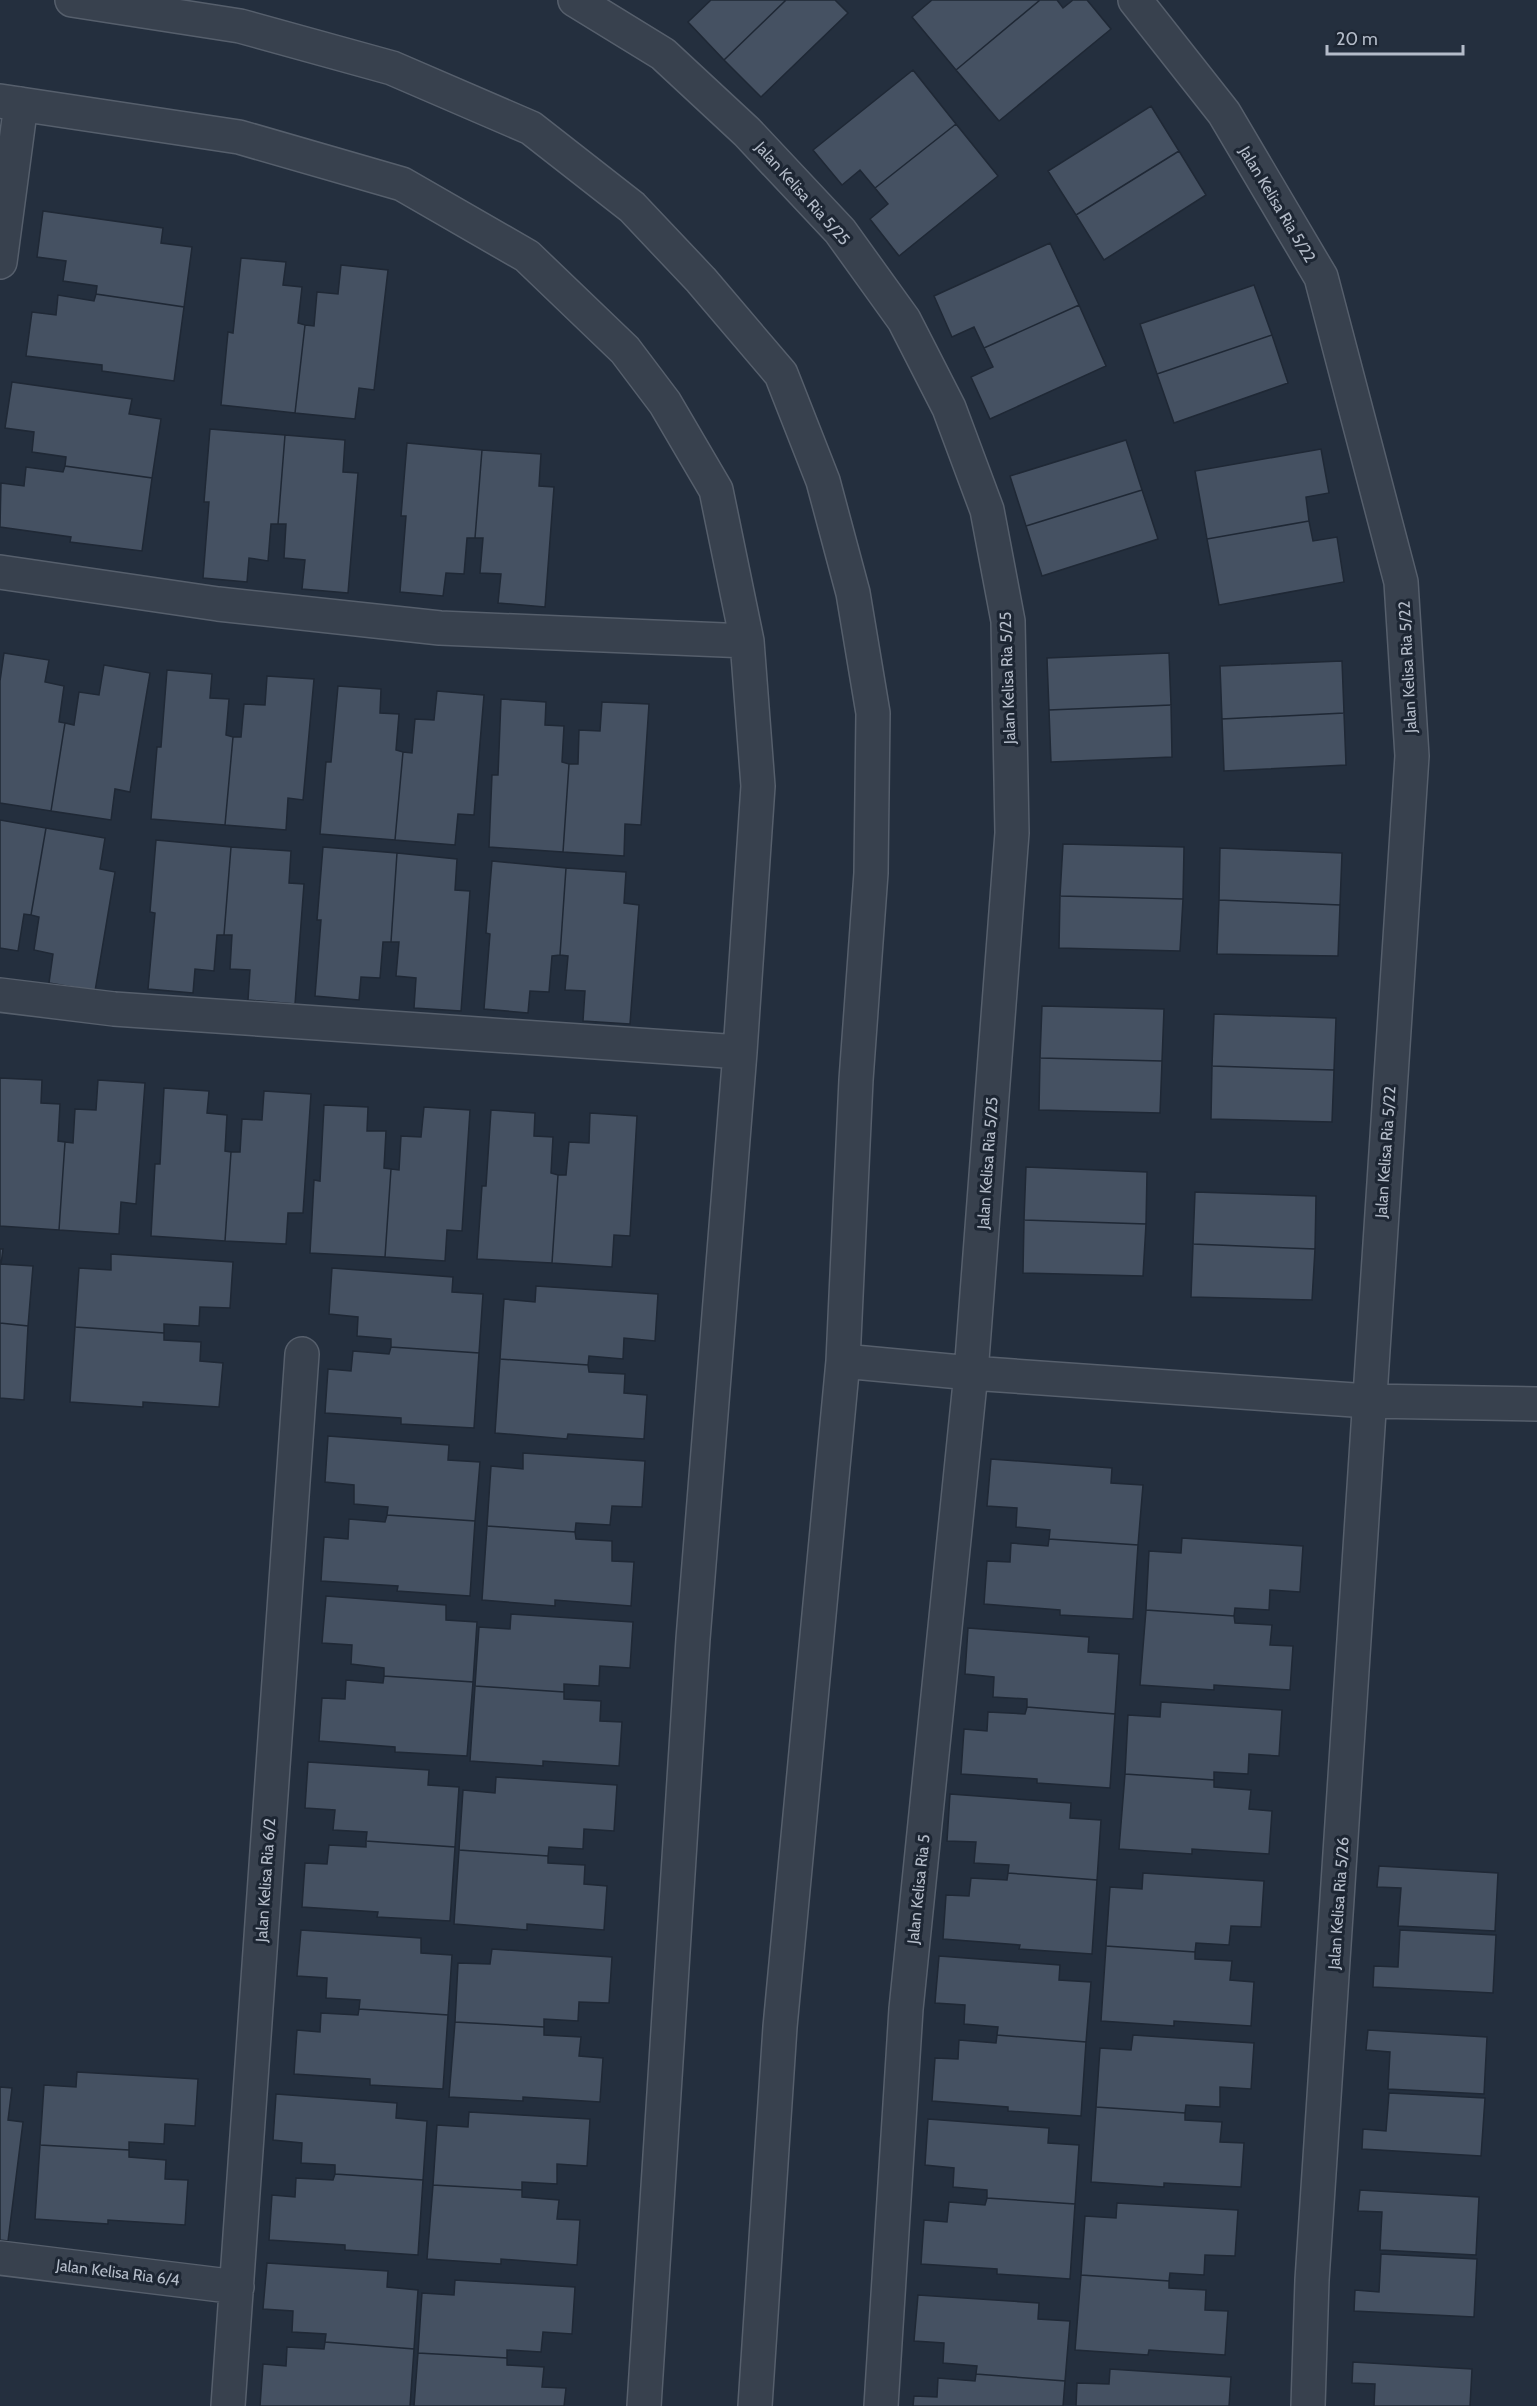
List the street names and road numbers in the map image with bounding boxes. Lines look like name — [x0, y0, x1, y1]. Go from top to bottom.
street label: Jalan Kelisa Ria 5/25 — [751, 137, 854, 249]
street label: Jalan Kelisa Ria 5/22 — [1235, 142, 1320, 266]
street label: Jalan Kelisa Ria 5/22 — [1395, 600, 1420, 734]
street label: Jalan Kelisa Ria 5/25 — [996, 611, 1019, 745]
street label: Jalan Kelisa Ria 5/22 — [1371, 1085, 1400, 1220]
street label: Jalan Kelisa Ria 5/25 — [973, 1096, 1002, 1231]
street label: Jalan Kelisa Ria 6/2 — [252, 1817, 279, 1944]
street label: Jalan Kelisa Ria 5 — [903, 1833, 934, 1946]
street label: Jalan Kelisa Ria 5/26 — [1324, 1836, 1353, 1971]
street label: Jalan Kelisa Ria 6/4 — [54, 2255, 181, 2290]

